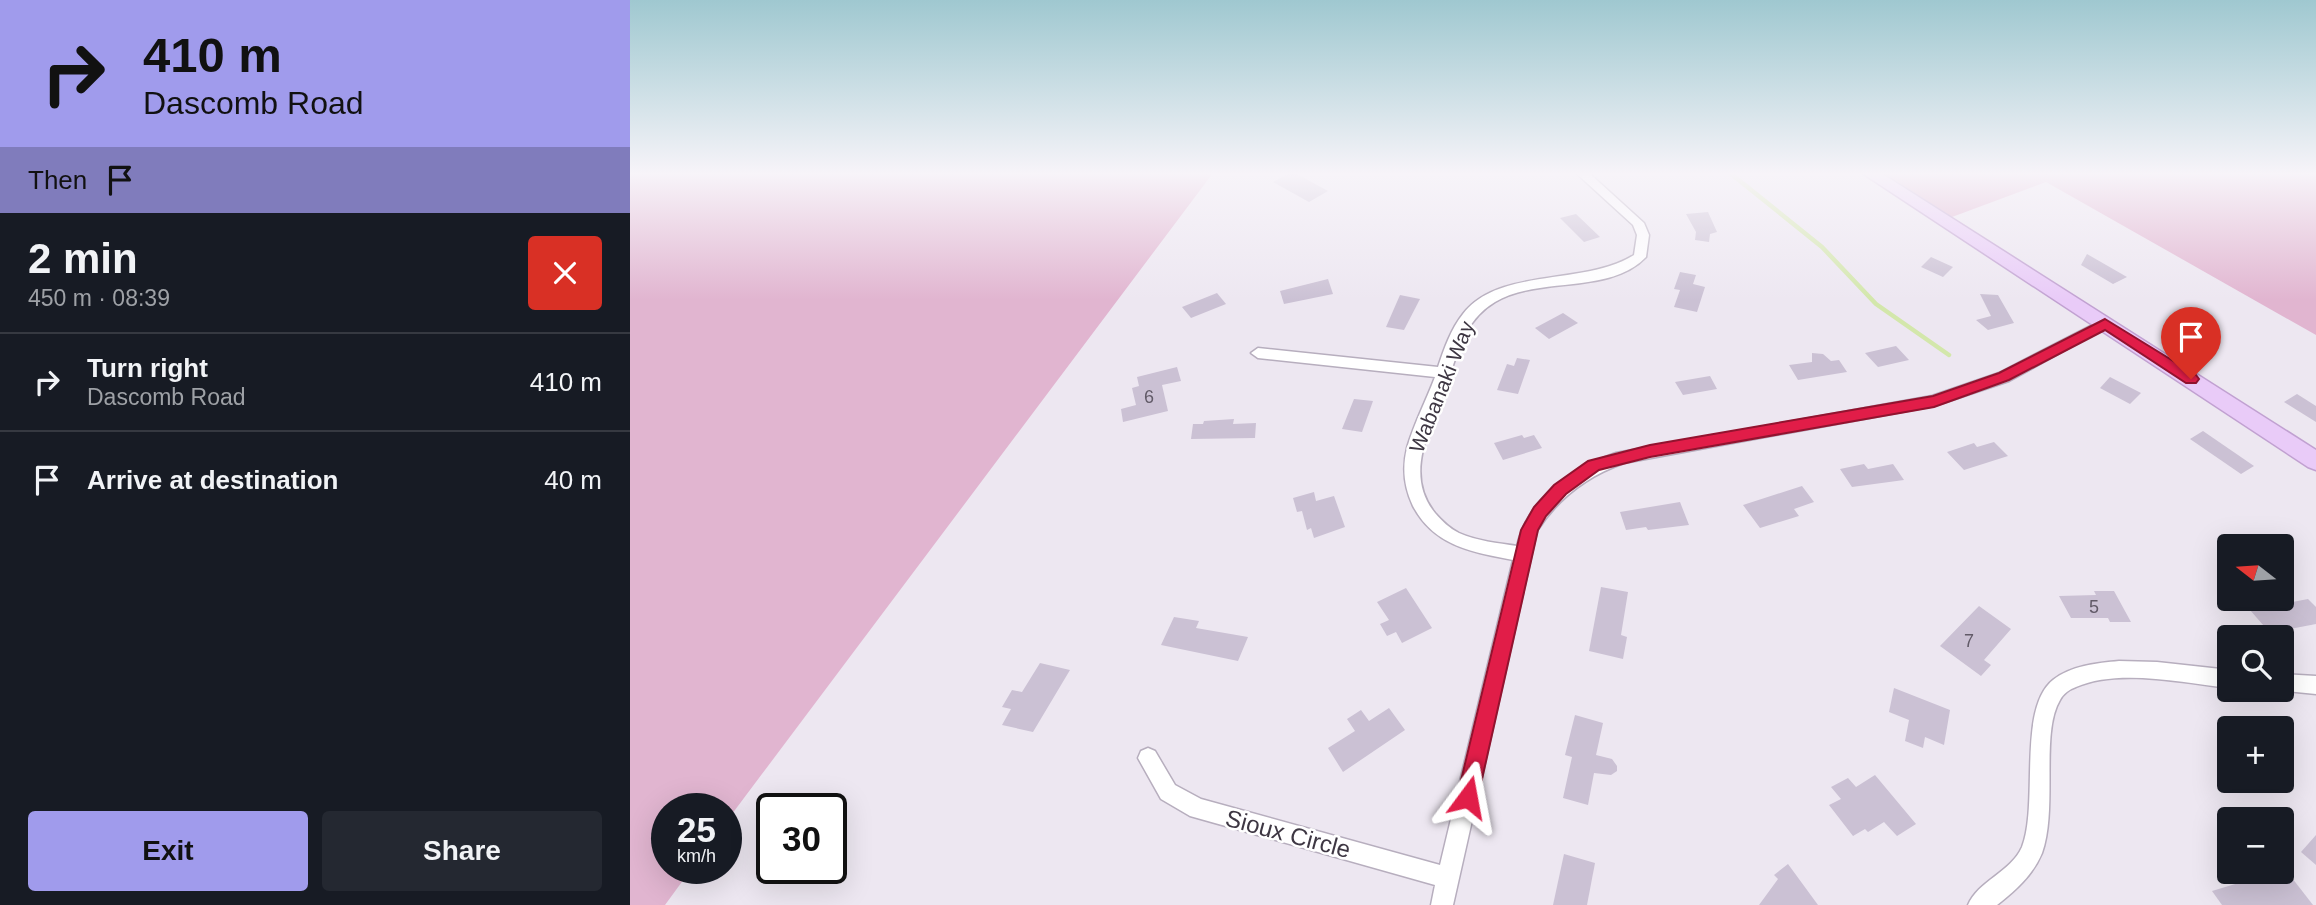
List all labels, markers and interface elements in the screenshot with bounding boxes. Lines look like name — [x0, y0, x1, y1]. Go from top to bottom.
icon: right — [28, 28, 119, 119]
text: 410 m — [143, 28, 282, 82]
text: Dascomb Road — [143, 85, 364, 121]
icon: arrive — [101, 161, 139, 199]
text: Then — [28, 165, 87, 195]
text: 2 min — [28, 235, 138, 282]
button: close — [528, 236, 602, 310]
text: 450 m · 08:39 — [28, 285, 170, 311]
pin — [2161, 307, 2221, 379]
street label: Wabanaki Way — [1405, 317, 1479, 456]
icon: arrive — [2172, 318, 2210, 356]
text: Turn right — [87, 353, 208, 383]
icon: right — [28, 363, 66, 401]
text: 410 m — [530, 367, 602, 397]
text: Dascomb Road — [87, 384, 246, 410]
house number: 6 — [1144, 387, 1154, 407]
icon: arrive — [28, 461, 66, 499]
text: Arrive at destination — [87, 465, 338, 495]
text: 40 m — [544, 465, 602, 495]
north arrow — [2217, 534, 2294, 611]
map controls — [2217, 534, 2294, 884]
house number: 5 — [2089, 597, 2099, 617]
button: search — [2217, 625, 2294, 702]
house number: 7 — [1964, 631, 1974, 651]
button: + — [2217, 716, 2294, 793]
position arrow — [1431, 760, 1505, 834]
speed limit sign: 30 — [756, 793, 847, 884]
street label: Sioux Circle — [1223, 804, 1353, 863]
button: − — [2217, 807, 2294, 884]
text: 25 — [677, 810, 716, 849]
button: Exit — [28, 811, 308, 891]
button: Share — [322, 811, 602, 891]
text: km/h — [677, 846, 716, 866]

